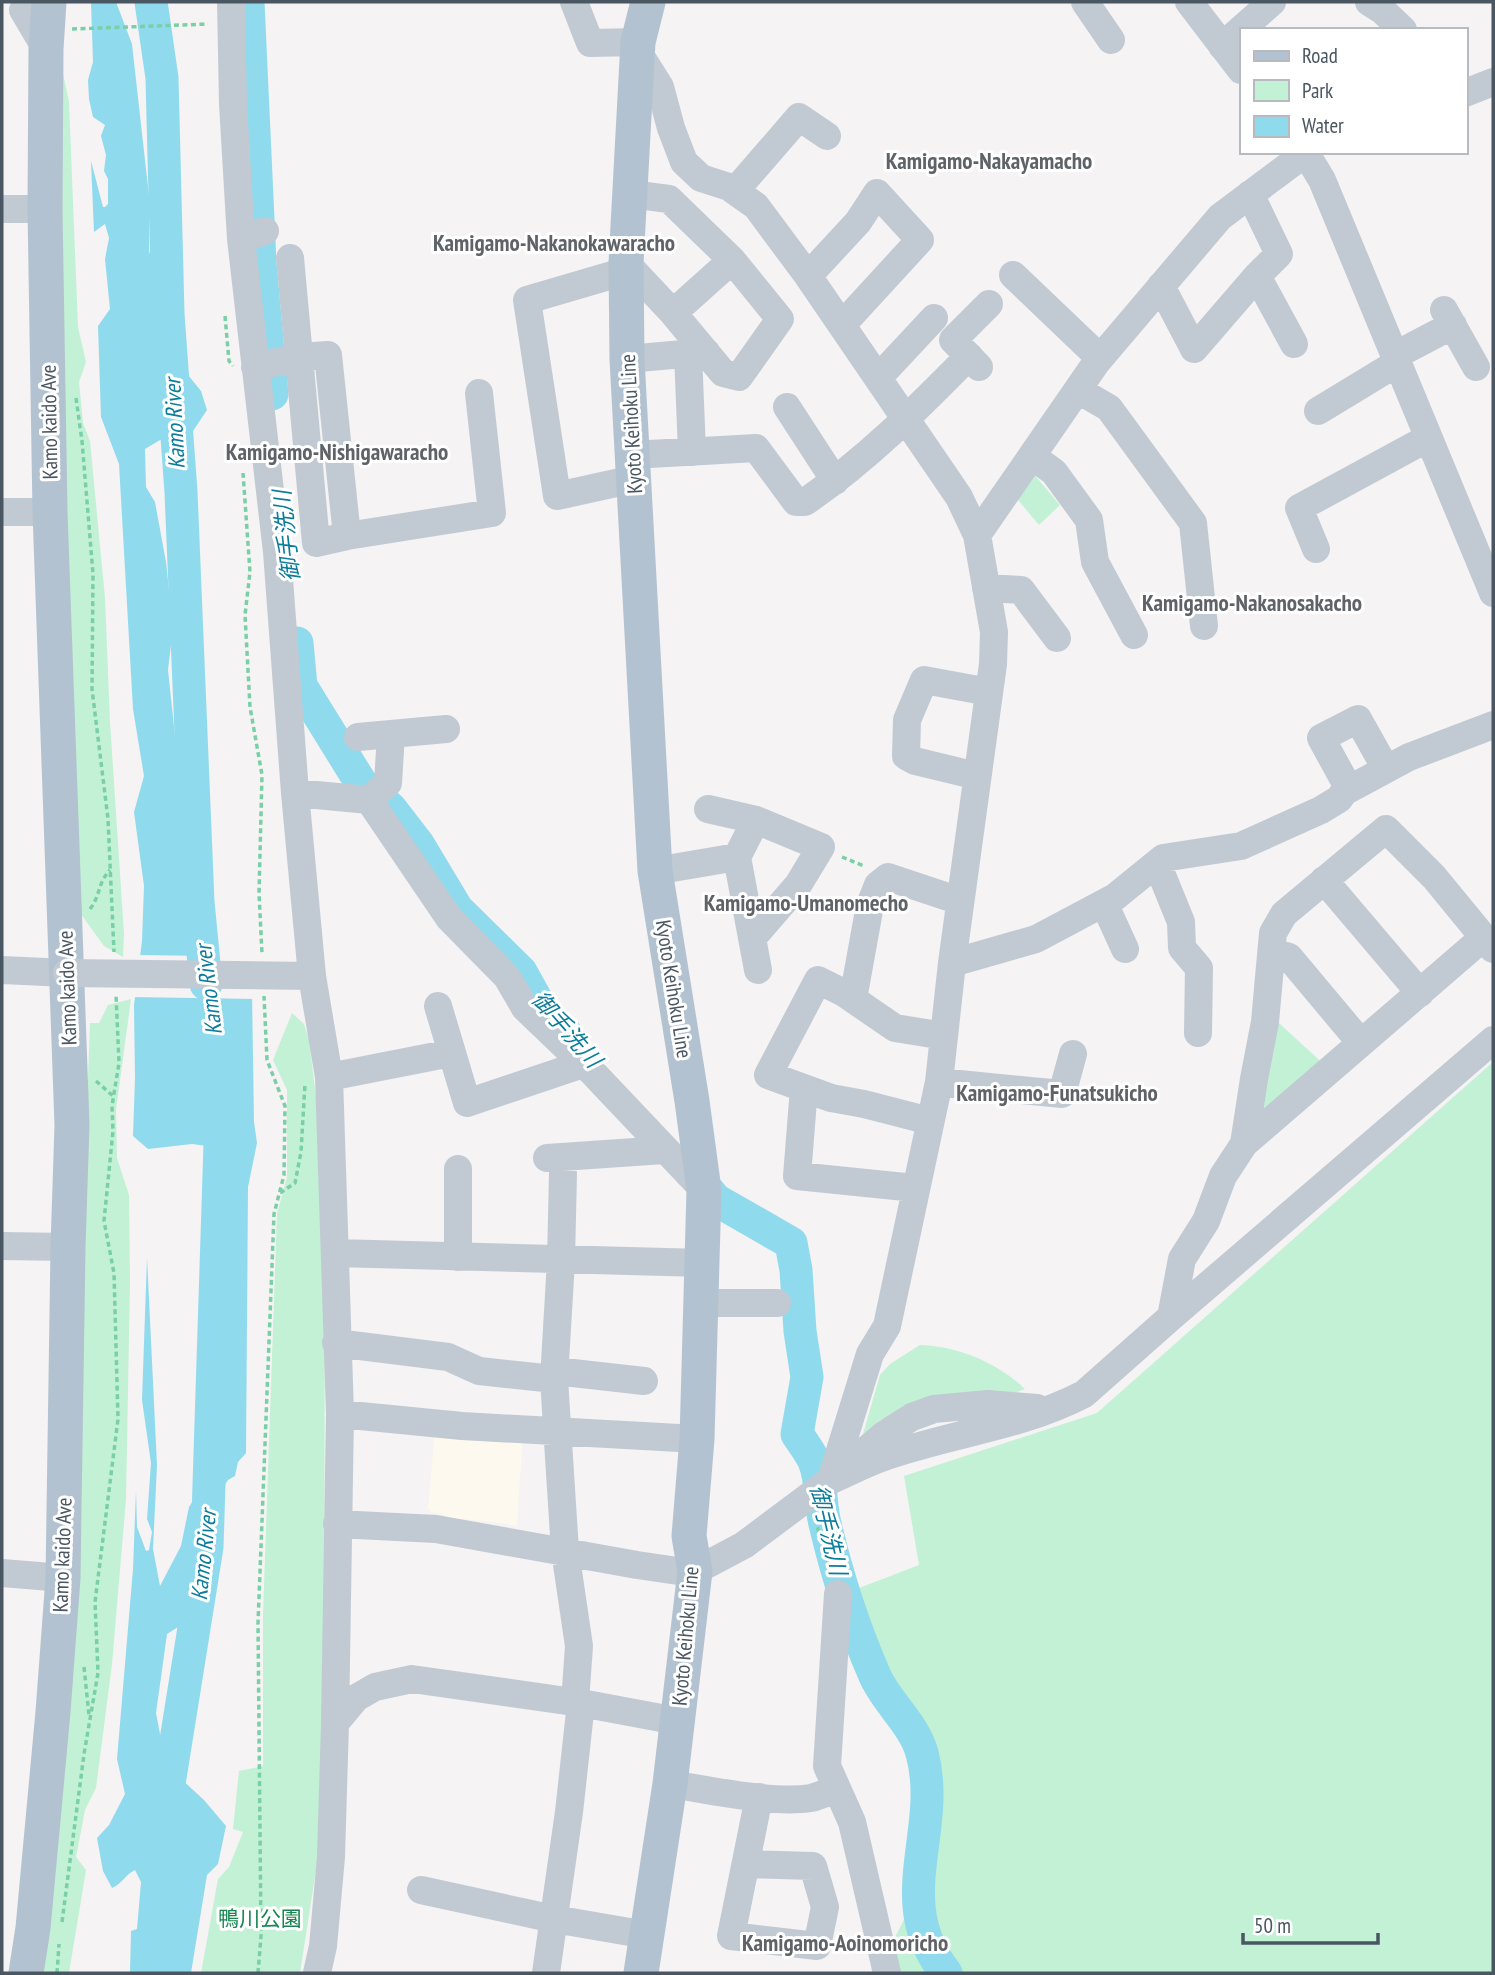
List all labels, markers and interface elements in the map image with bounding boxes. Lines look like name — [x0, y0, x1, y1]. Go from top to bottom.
legend — [1240, 28, 1467, 154]
text: Road — [1302, 42, 1338, 69]
text: Park — [1302, 77, 1333, 104]
text: Water — [1302, 112, 1344, 139]
district label: Kamigamo-Nakayamacho — [886, 146, 1092, 175]
district label: Kamigamo-Nakanokawaracho — [433, 228, 675, 257]
street label: Kyoto Keihoku Line — [614, 354, 648, 494]
street label: Kamo kaido Ave — [35, 364, 63, 480]
water label: Kamo River — [157, 374, 191, 470]
district label: Kamigamo-Nishigawaracho — [226, 437, 448, 466]
water label: 御手洗川 — [266, 486, 305, 583]
district label: Kamigamo-Nakanosakacho — [1142, 588, 1362, 617]
district label: Kamigamo-Umanomecho — [704, 888, 908, 917]
street label: Kyoto Keihoku Line — [650, 918, 698, 1060]
street label: Kamo kaido Ave — [52, 930, 82, 1046]
water label: Kamo River — [188, 940, 228, 1037]
water label: 御手洗川 — [526, 985, 610, 1075]
district label: Kamigamo-Funatsukicho — [956, 1078, 1158, 1107]
water label: 御手洗川 — [805, 1482, 854, 1581]
street label: Kamo kaido Ave — [47, 1497, 77, 1613]
water label: Kamo River — [184, 1505, 223, 1602]
street label: Kyoto Keihoku Line — [665, 1565, 705, 1707]
scale bar — [1243, 1902, 1378, 1946]
park label: 鴨川公園 — [218, 1905, 302, 1932]
text: 50 m — [1254, 1912, 1291, 1939]
district label: Kamigamo-Aoinomoricho — [742, 1928, 948, 1957]

